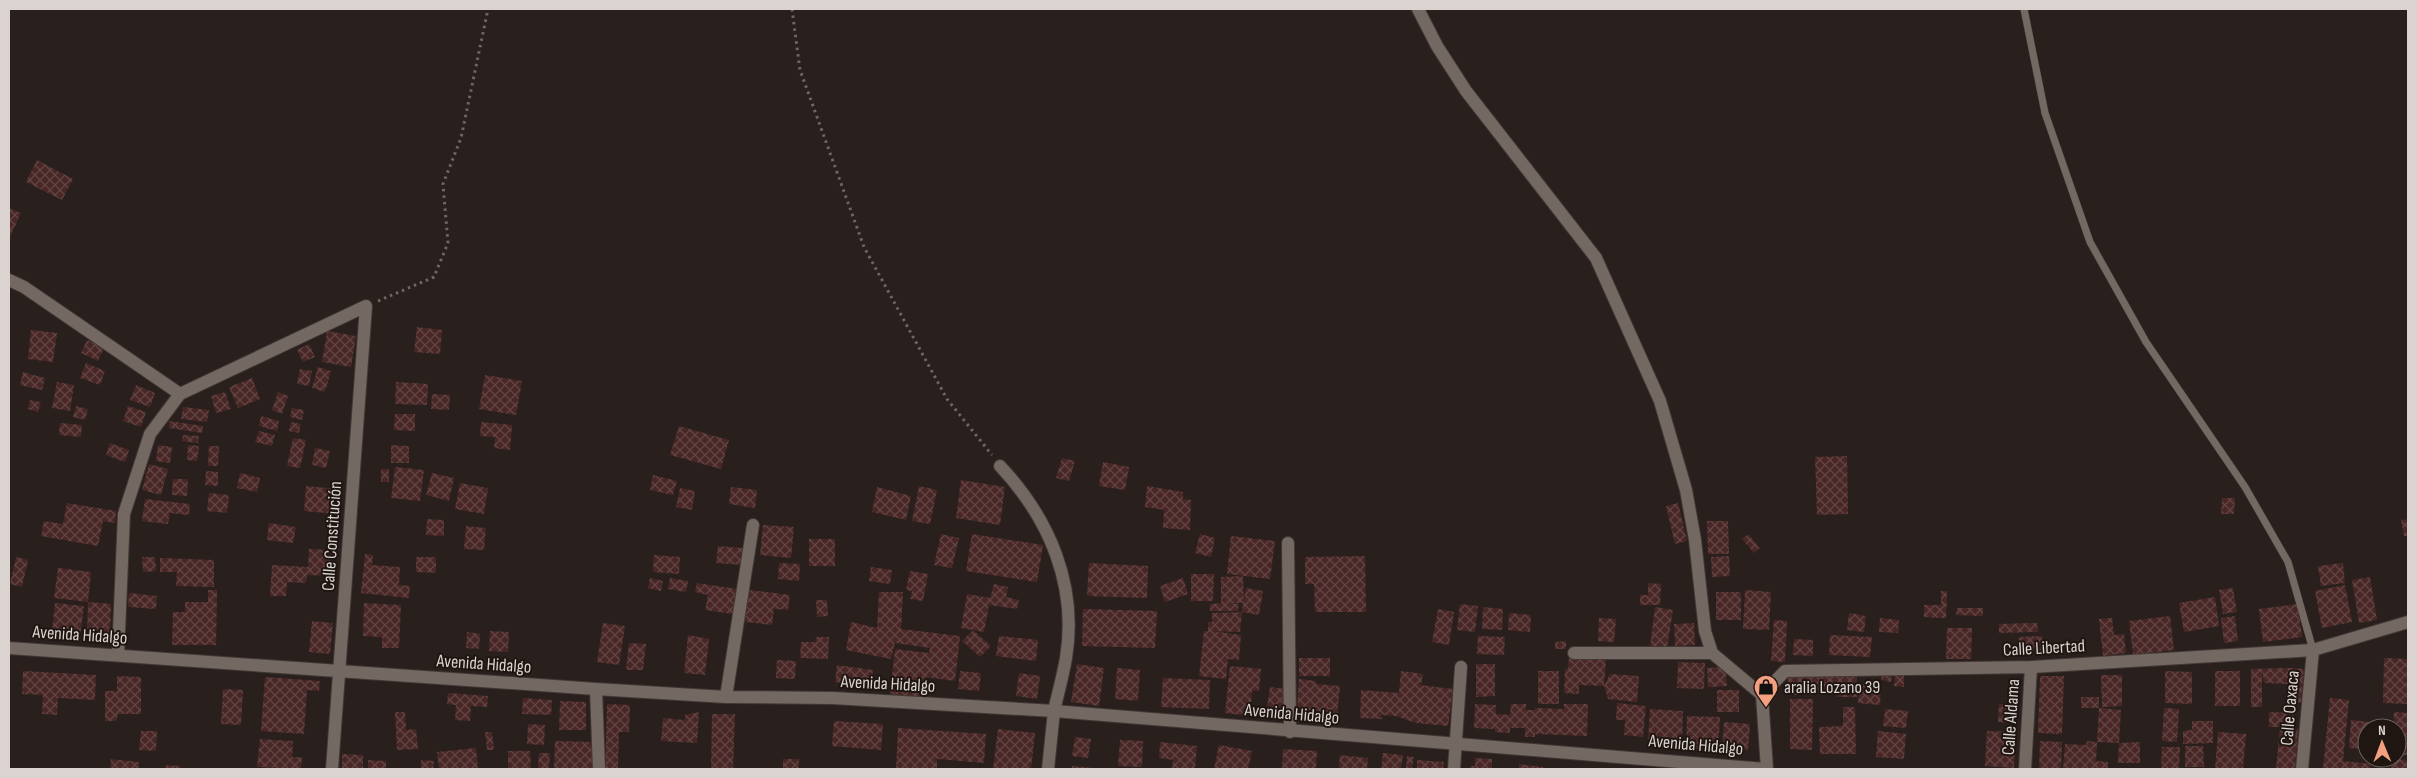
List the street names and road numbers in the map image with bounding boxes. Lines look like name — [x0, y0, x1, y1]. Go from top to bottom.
street label: Calle Constitución — [318, 480, 346, 592]
street label: Avenida Hidalgo — [31, 621, 128, 649]
street label: Calle Libertad — [2002, 635, 2086, 661]
street label: Avenida Hidalgo — [435, 650, 532, 678]
street label: Calle Oaxaca — [2276, 670, 2304, 746]
street label: Avenida Hidalgo — [839, 671, 936, 697]
street label: Calle Aldama — [1998, 678, 2024, 756]
street label: Avenida Hidalgo — [1243, 699, 1340, 729]
street label: Avenida Hidalgo — [1647, 730, 1744, 760]

